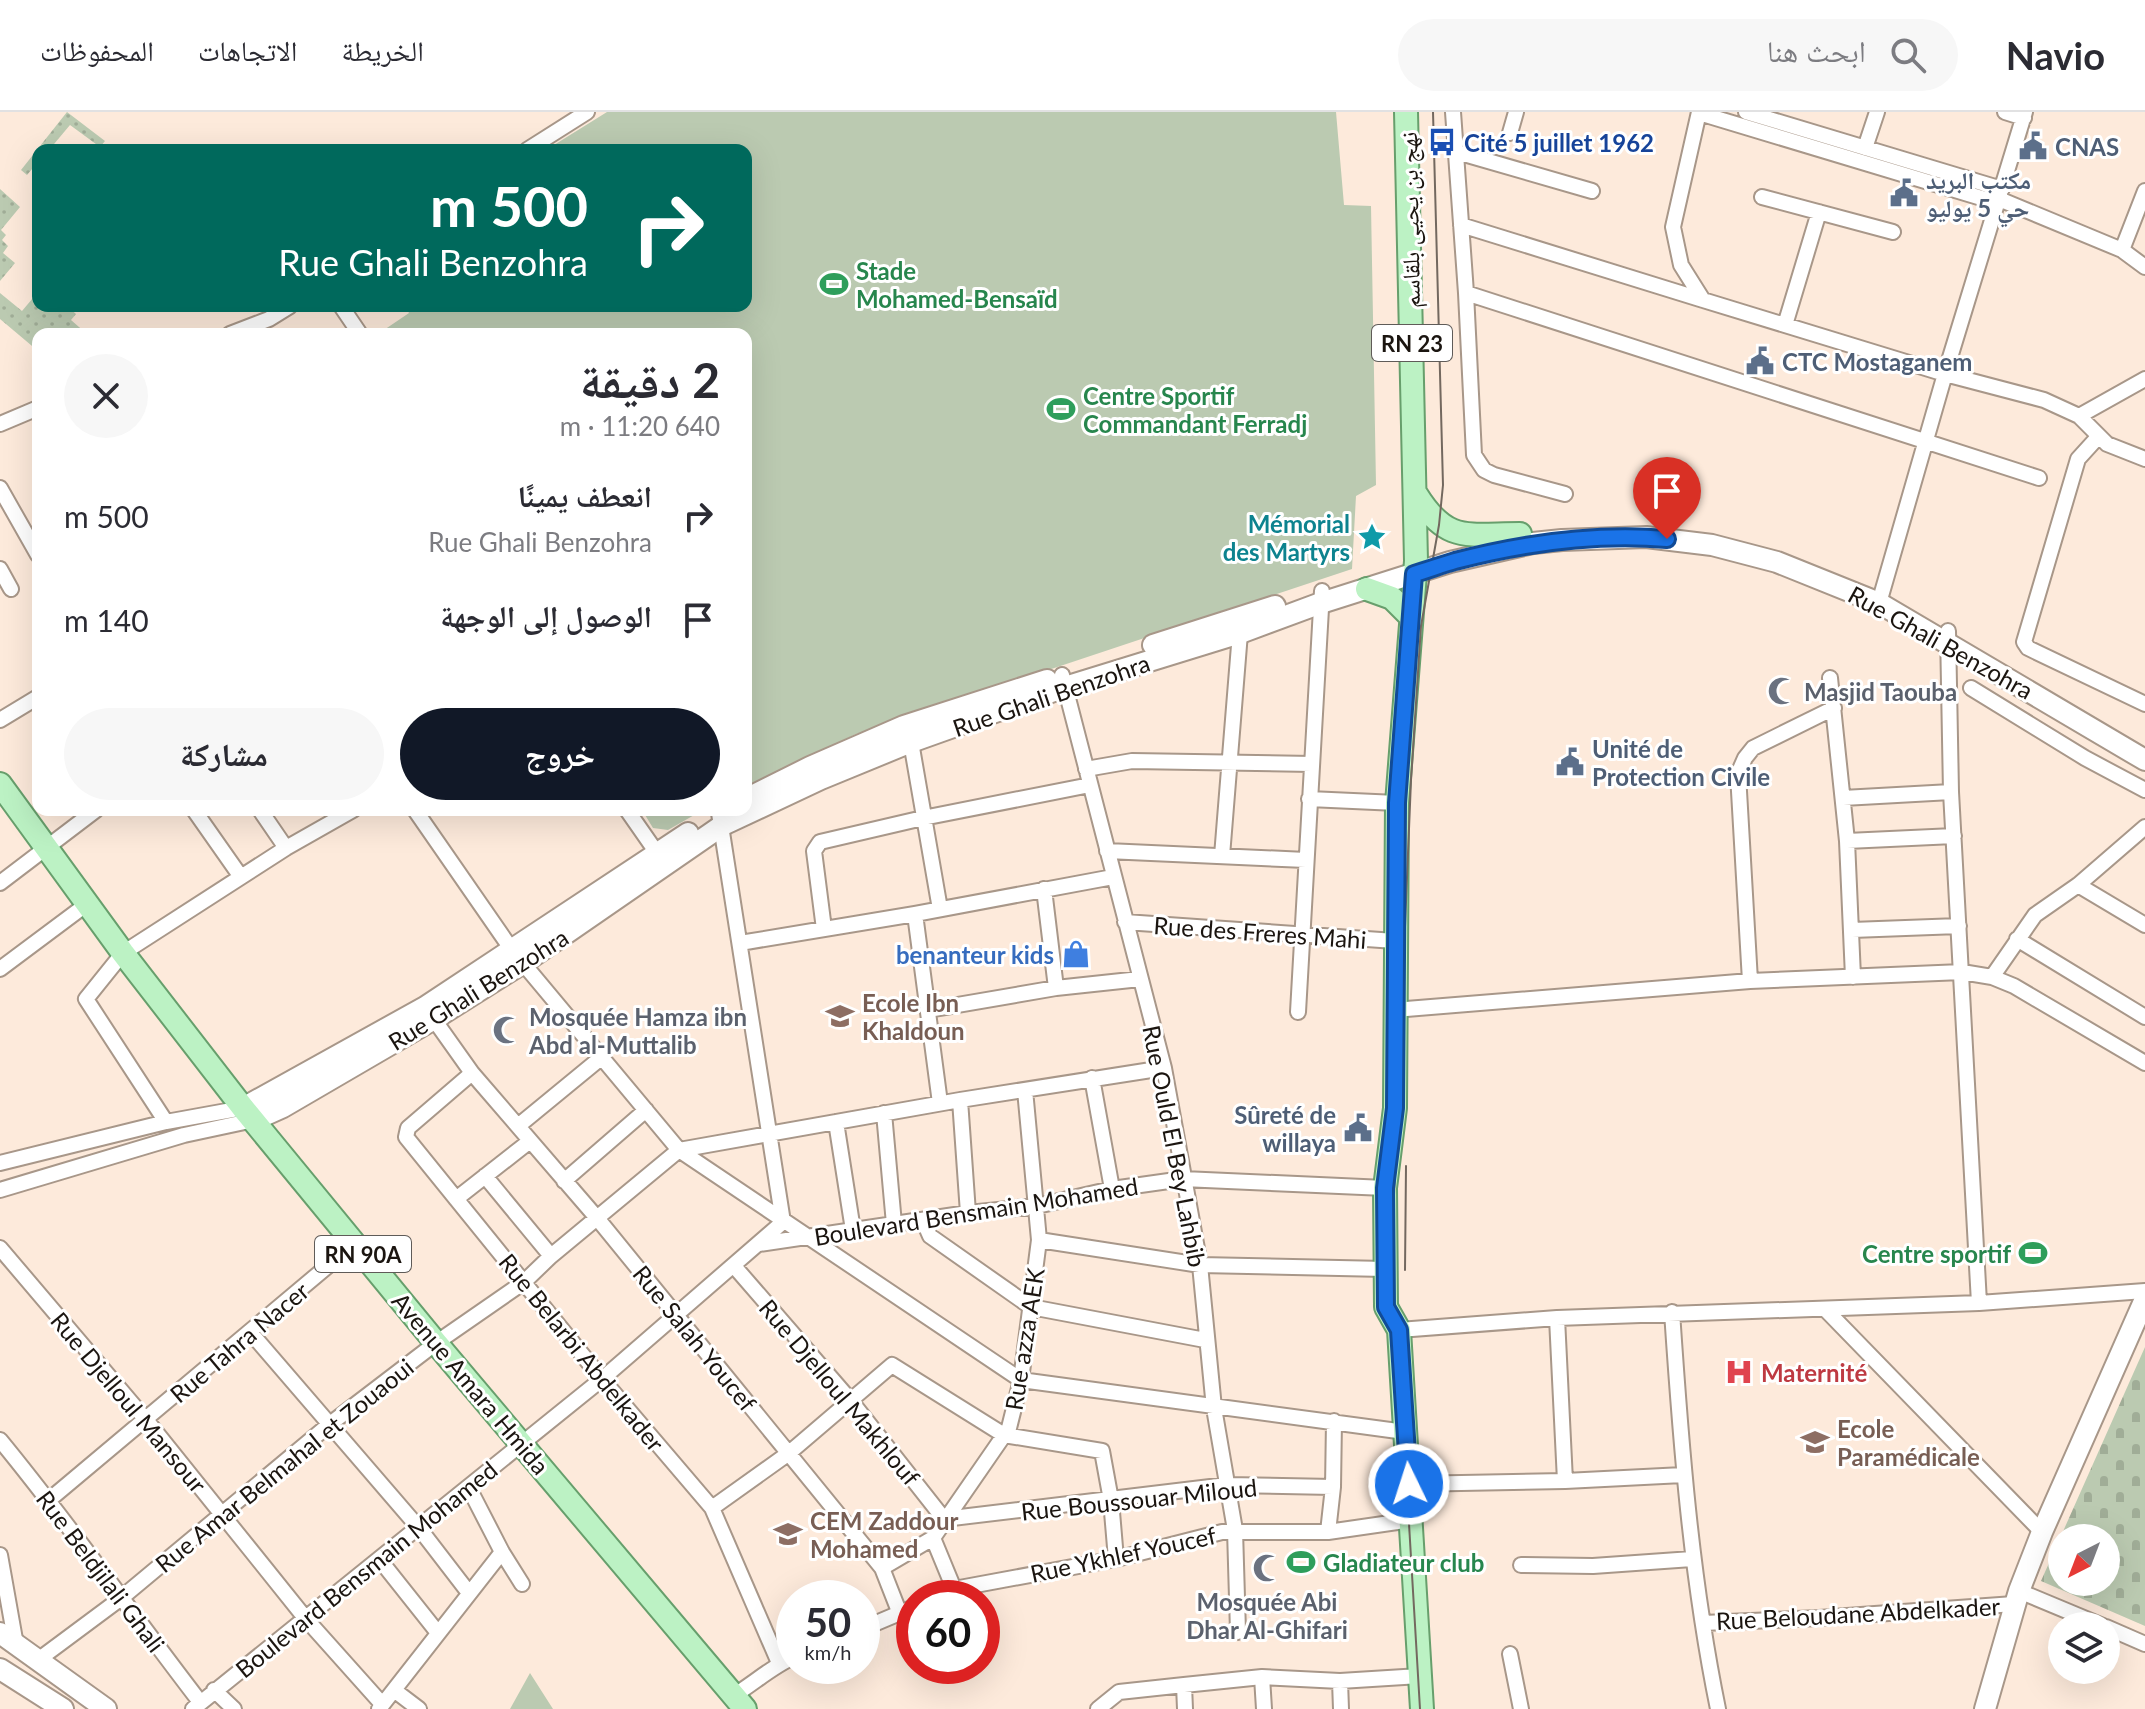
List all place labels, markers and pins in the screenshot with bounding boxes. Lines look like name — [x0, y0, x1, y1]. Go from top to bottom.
bus stop icon: Cité 5 juillet 1962 — [1427, 127, 1457, 157]
place label: Cité 5 juillet 1962 — [1464, 128, 1654, 157]
public building icon: CNAS — [2018, 131, 2048, 161]
place label: CNAS — [2055, 132, 2119, 161]
place label: مكتب البريد حي 5 يوليو — [1926, 165, 2031, 227]
public building icon: مكتب البريد حي 5 يوليو — [1889, 178, 1919, 208]
place label: Stade Mohamed-Bensaïd — [856, 256, 1058, 313]
sports icon: Stade Mohamed-Bensaïd — [819, 269, 849, 299]
public building icon: CTC Mostaganem — [1745, 346, 1775, 376]
place label: CTC Mostaganem — [1782, 347, 1972, 376]
place label: Centre Sportif Commandant Ferradj — [1083, 381, 1307, 438]
sports icon: Centre Sportif Commandant Ferradj — [1046, 394, 1076, 424]
pin — [1633, 457, 1701, 539]
place label: Mémorial des Martyrs — [1223, 509, 1350, 566]
place icon: Mémorial des Martyrs — [1357, 522, 1387, 552]
mosque icon: Masjid Taouba — [1767, 676, 1797, 706]
place label: Masjid Taouba — [1804, 677, 1957, 706]
place label: Unité de Protection Civile — [1592, 734, 1770, 791]
public building icon: Unité de Protection Civile — [1555, 747, 1585, 777]
shop icon: benanteur kids — [1061, 939, 1091, 969]
place label: benanteur kids — [896, 940, 1054, 969]
place label: Ecole Ibn Khaldoun — [862, 988, 965, 1045]
school or university icon: Ecole Ibn Khaldoun — [825, 1001, 855, 1031]
place label: Mosquée Hamza ibn Abd al-Muttalib — [528, 1002, 747, 1059]
mosque icon: Mosquée Hamza ibn Abd al-Muttalib — [492, 1015, 522, 1045]
place label: Sûreté de willaya — [1234, 1100, 1336, 1157]
public building icon: Sûreté de willaya — [1343, 1113, 1373, 1143]
sports icon: Centre sportif — [2018, 1238, 2048, 1268]
place label: Centre sportif — [1862, 1239, 2011, 1268]
hospital icon: Maternité — [1724, 1357, 1754, 1387]
place label: Maternité — [1761, 1358, 1867, 1387]
place label: Ecole Paramédicale — [1837, 1414, 1980, 1471]
school or university icon: Ecole Paramédicale — [1800, 1427, 1830, 1457]
place label: CEM Zaddour Mohamed — [810, 1506, 958, 1563]
school or university icon: CEM Zaddour Mohamed — [773, 1519, 803, 1549]
sports icon: Gladiateur club — [1286, 1547, 1316, 1577]
place label: Gladiateur club — [1323, 1548, 1484, 1577]
mosque icon: Mosquée Abi Dhar Al-Ghifari — [1252, 1553, 1282, 1583]
place label: Mosquée Abi Dhar Al-Ghifari — [1186, 1587, 1348, 1644]

